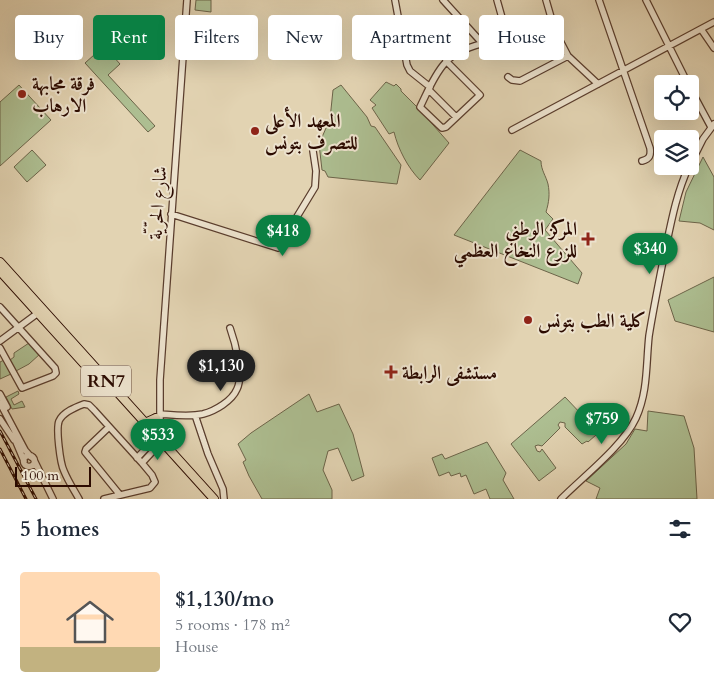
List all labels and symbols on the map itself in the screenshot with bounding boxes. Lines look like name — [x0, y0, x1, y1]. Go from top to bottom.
place label: فرقة مجابهة الارهاب — [32, 71, 95, 119]
marker: فرقة مجابهة الارهاب — [16, 88, 28, 100]
place label: المعهد الأعلى للتصرف بتونس — [264, 106, 358, 156]
marker: المعهد الأعلى للتصرف بتونس — [249, 125, 261, 137]
street label: شارع الحرّيّة — [142, 165, 176, 241]
pin: $418 — [253, 214, 313, 257]
place label: المركز الوطني للزرع النخاع العظمي — [454, 216, 577, 268]
marker: المركز الوطني للزرع النخاع العظمي — [581, 232, 595, 246]
pin: $340 — [620, 232, 680, 275]
place label: كلية الطب بتونس — [538, 308, 646, 334]
marker: كلية الطب بتونس — [522, 314, 534, 326]
pin: $1,130 — [180, 350, 262, 392]
place label: مستشفى الرابطة — [402, 360, 497, 387]
marker: مستشفى الرابطة — [384, 365, 398, 379]
road number: RN7 — [81, 366, 131, 396]
pin: $759 — [572, 402, 632, 445]
pin: $533 — [128, 418, 188, 461]
scale bar — [15, 464, 91, 487]

